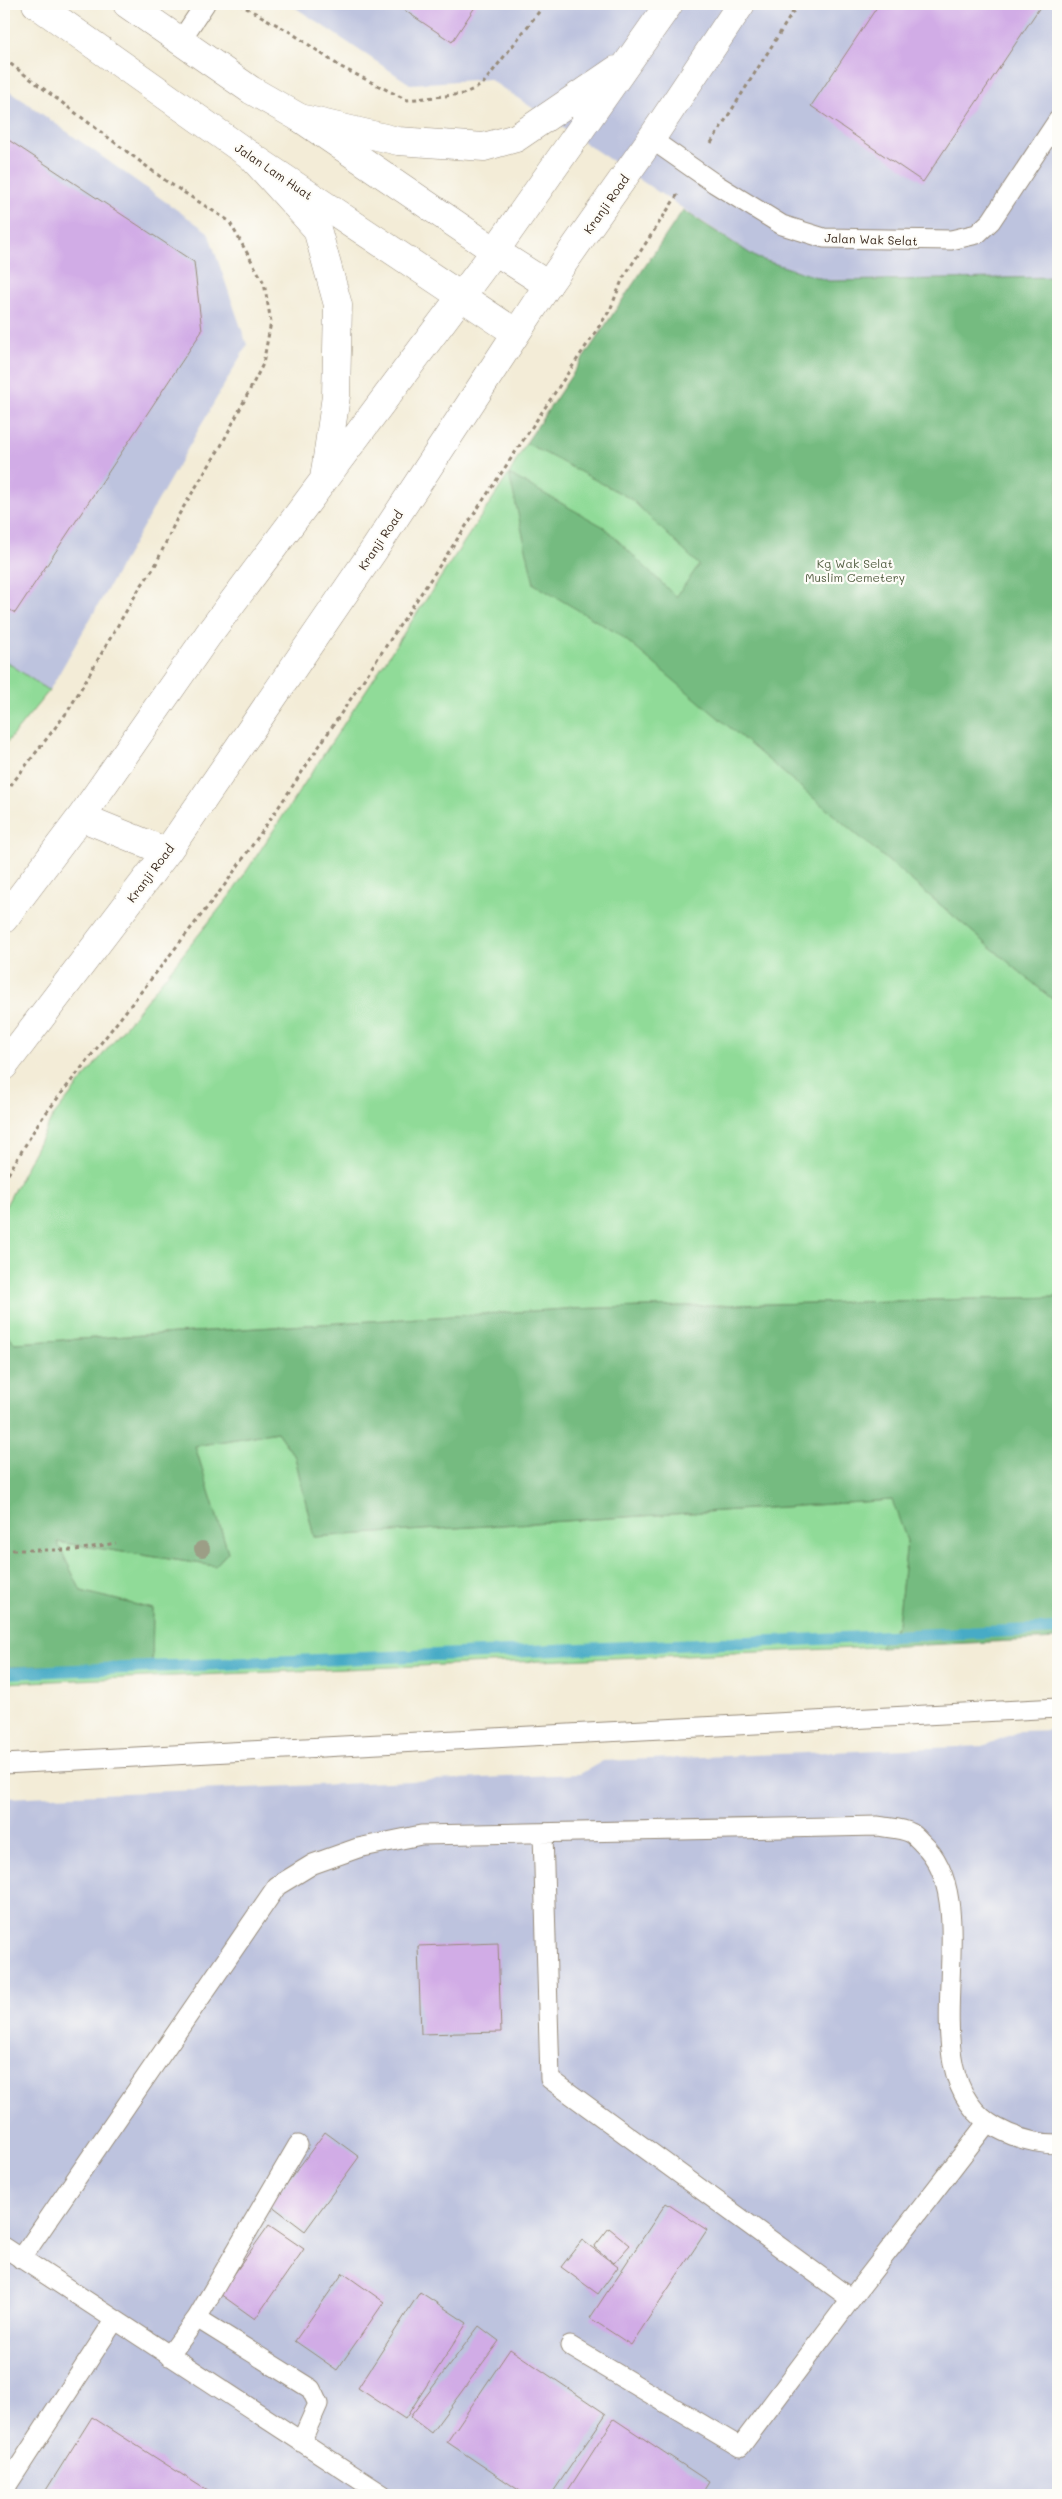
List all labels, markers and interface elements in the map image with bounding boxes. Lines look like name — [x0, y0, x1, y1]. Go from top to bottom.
street label: Jalan Lam Huat — [232, 139, 316, 203]
street label: Kranji Road — [580, 171, 633, 237]
street label: Jalan Wak Selat — [824, 229, 918, 249]
street label: Kranji Road — [354, 507, 406, 573]
park label: Kg Wak Selat Muslim Cemetery — [805, 555, 905, 585]
street label: Kranji Road — [123, 840, 177, 905]

